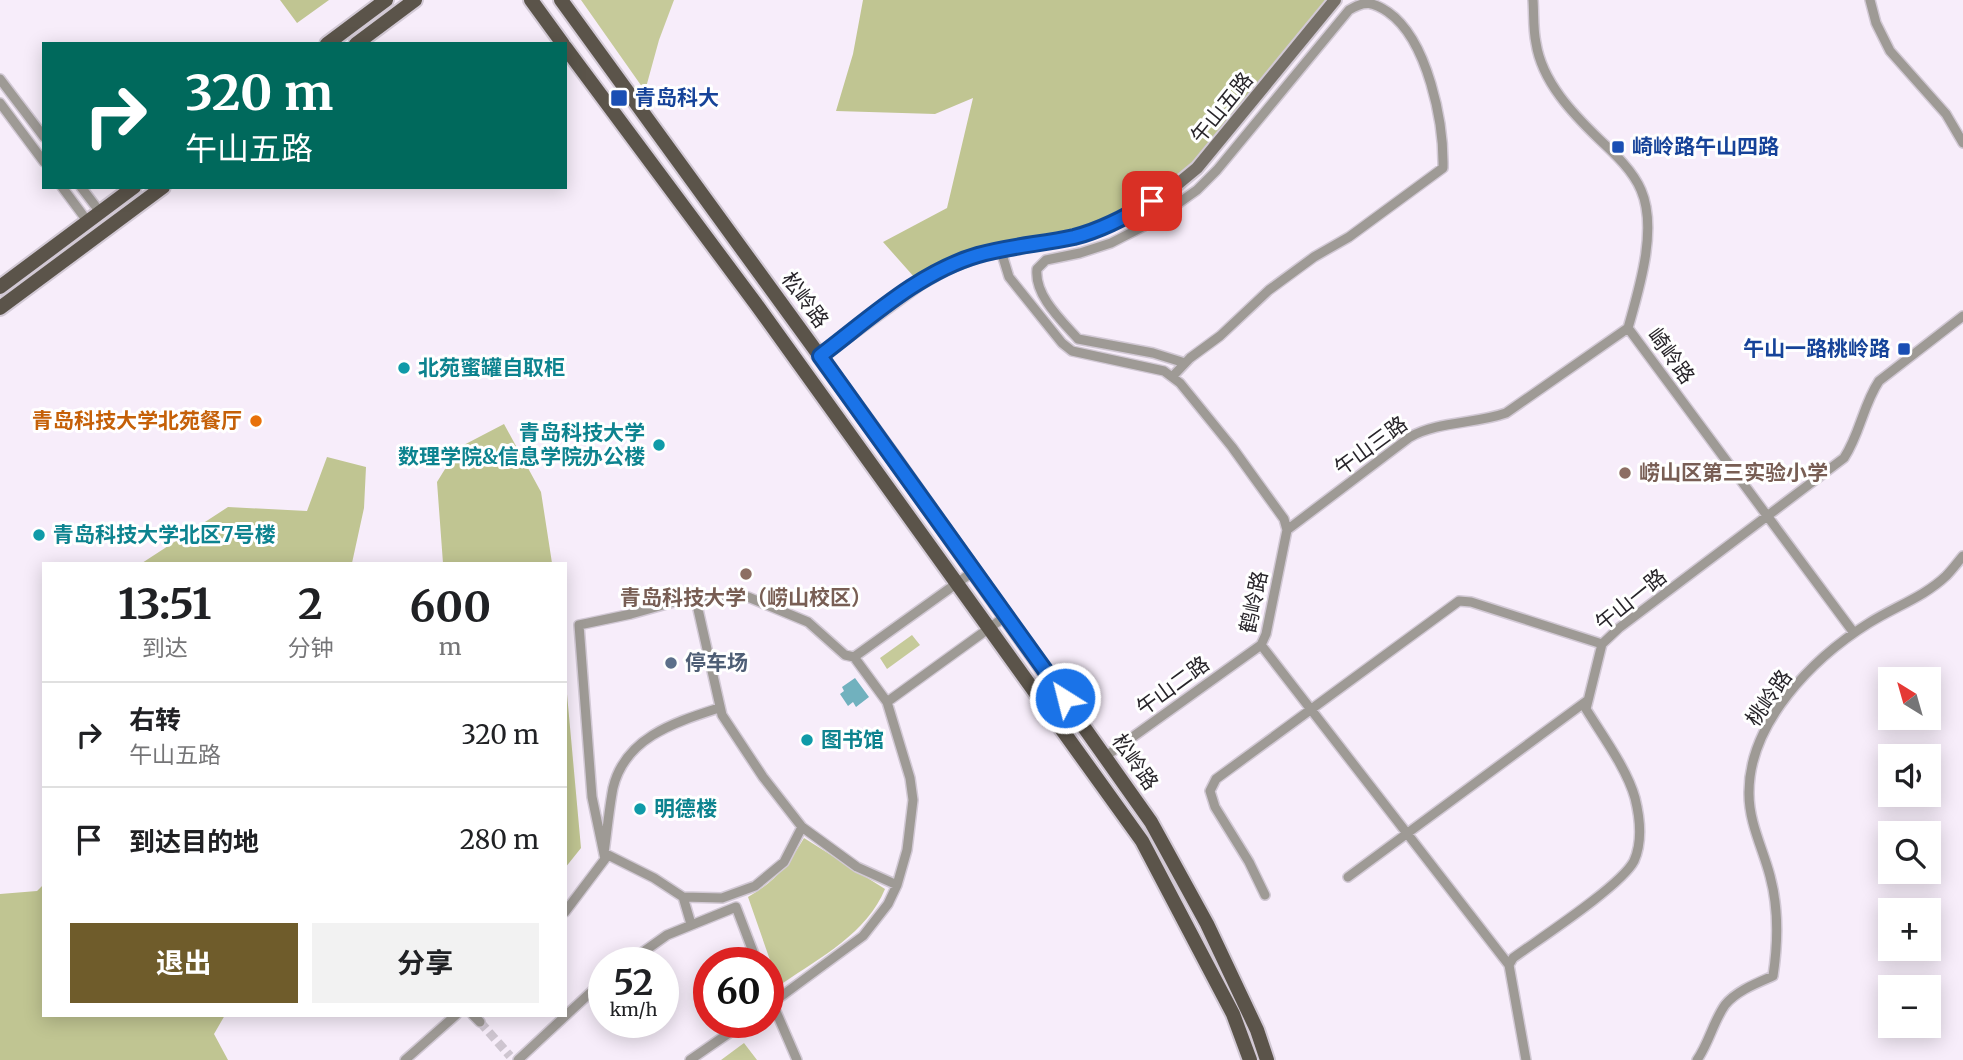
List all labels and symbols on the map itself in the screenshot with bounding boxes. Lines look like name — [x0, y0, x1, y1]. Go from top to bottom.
street label: 午山五路 — [1185, 67, 1259, 149]
place label: 青岛科大 — [635, 84, 719, 111]
marker: 青岛科大 — [609, 88, 629, 108]
place label: 崎岭路午山四路 — [1632, 133, 1779, 160]
marker: 崎岭路午山四路 — [1610, 139, 1626, 155]
pin — [1122, 171, 1182, 231]
street label: 松岭路 — [776, 266, 835, 333]
street label: 崎岭路 — [1642, 322, 1701, 389]
place label: 午山一路桃岭路 — [1743, 335, 1890, 362]
marker: 午山一路桃岭路 — [1896, 341, 1912, 357]
place label: 北苑蜜罐自取柜 — [418, 354, 565, 381]
marker: 北苑蜜罐自取柜 — [396, 360, 412, 376]
place label: 青岛科技大学北苑餐厅 — [32, 407, 242, 434]
street label: 午山三路 — [1329, 410, 1413, 481]
marker: 青岛科技大学北苑餐厅 — [248, 413, 264, 429]
place label: 青岛科技大学 数理学院&信息学院办公楼 — [398, 419, 645, 470]
marker: 青岛科技大学 数理学院&信息学院办公楼 — [651, 437, 667, 453]
place label: 崂山区第三实验小学 — [1639, 459, 1828, 486]
marker: 崂山区第三实验小学 — [1617, 465, 1633, 481]
place label: 青岛科技大学北区7号楼 — [53, 521, 276, 548]
marker: 青岛科技大学北区7号楼 — [31, 527, 47, 543]
street label: 午山一路 — [1590, 563, 1672, 637]
marker: 青岛科技大学（崂山校区） — [738, 566, 754, 582]
street label: 鹤岭路 — [1234, 568, 1273, 636]
place label: 青岛科技大学（崂山校区） — [620, 584, 872, 611]
place label: 停车场 — [685, 649, 748, 676]
street label: 午山二路 — [1131, 650, 1215, 721]
marker: 停车场 — [663, 655, 679, 671]
position arrow — [1028, 661, 1102, 735]
street label: 桃岭路 — [1739, 664, 1798, 731]
north arrow — [1878, 667, 1941, 730]
place label: 图书馆 — [821, 726, 884, 753]
street label: 松岭路 — [1106, 728, 1165, 795]
marker: 图书馆 — [799, 732, 815, 748]
place label: 明德楼 — [654, 795, 717, 822]
marker: 明德楼 — [632, 801, 648, 817]
speed limit sign: 60 — [693, 947, 784, 1038]

